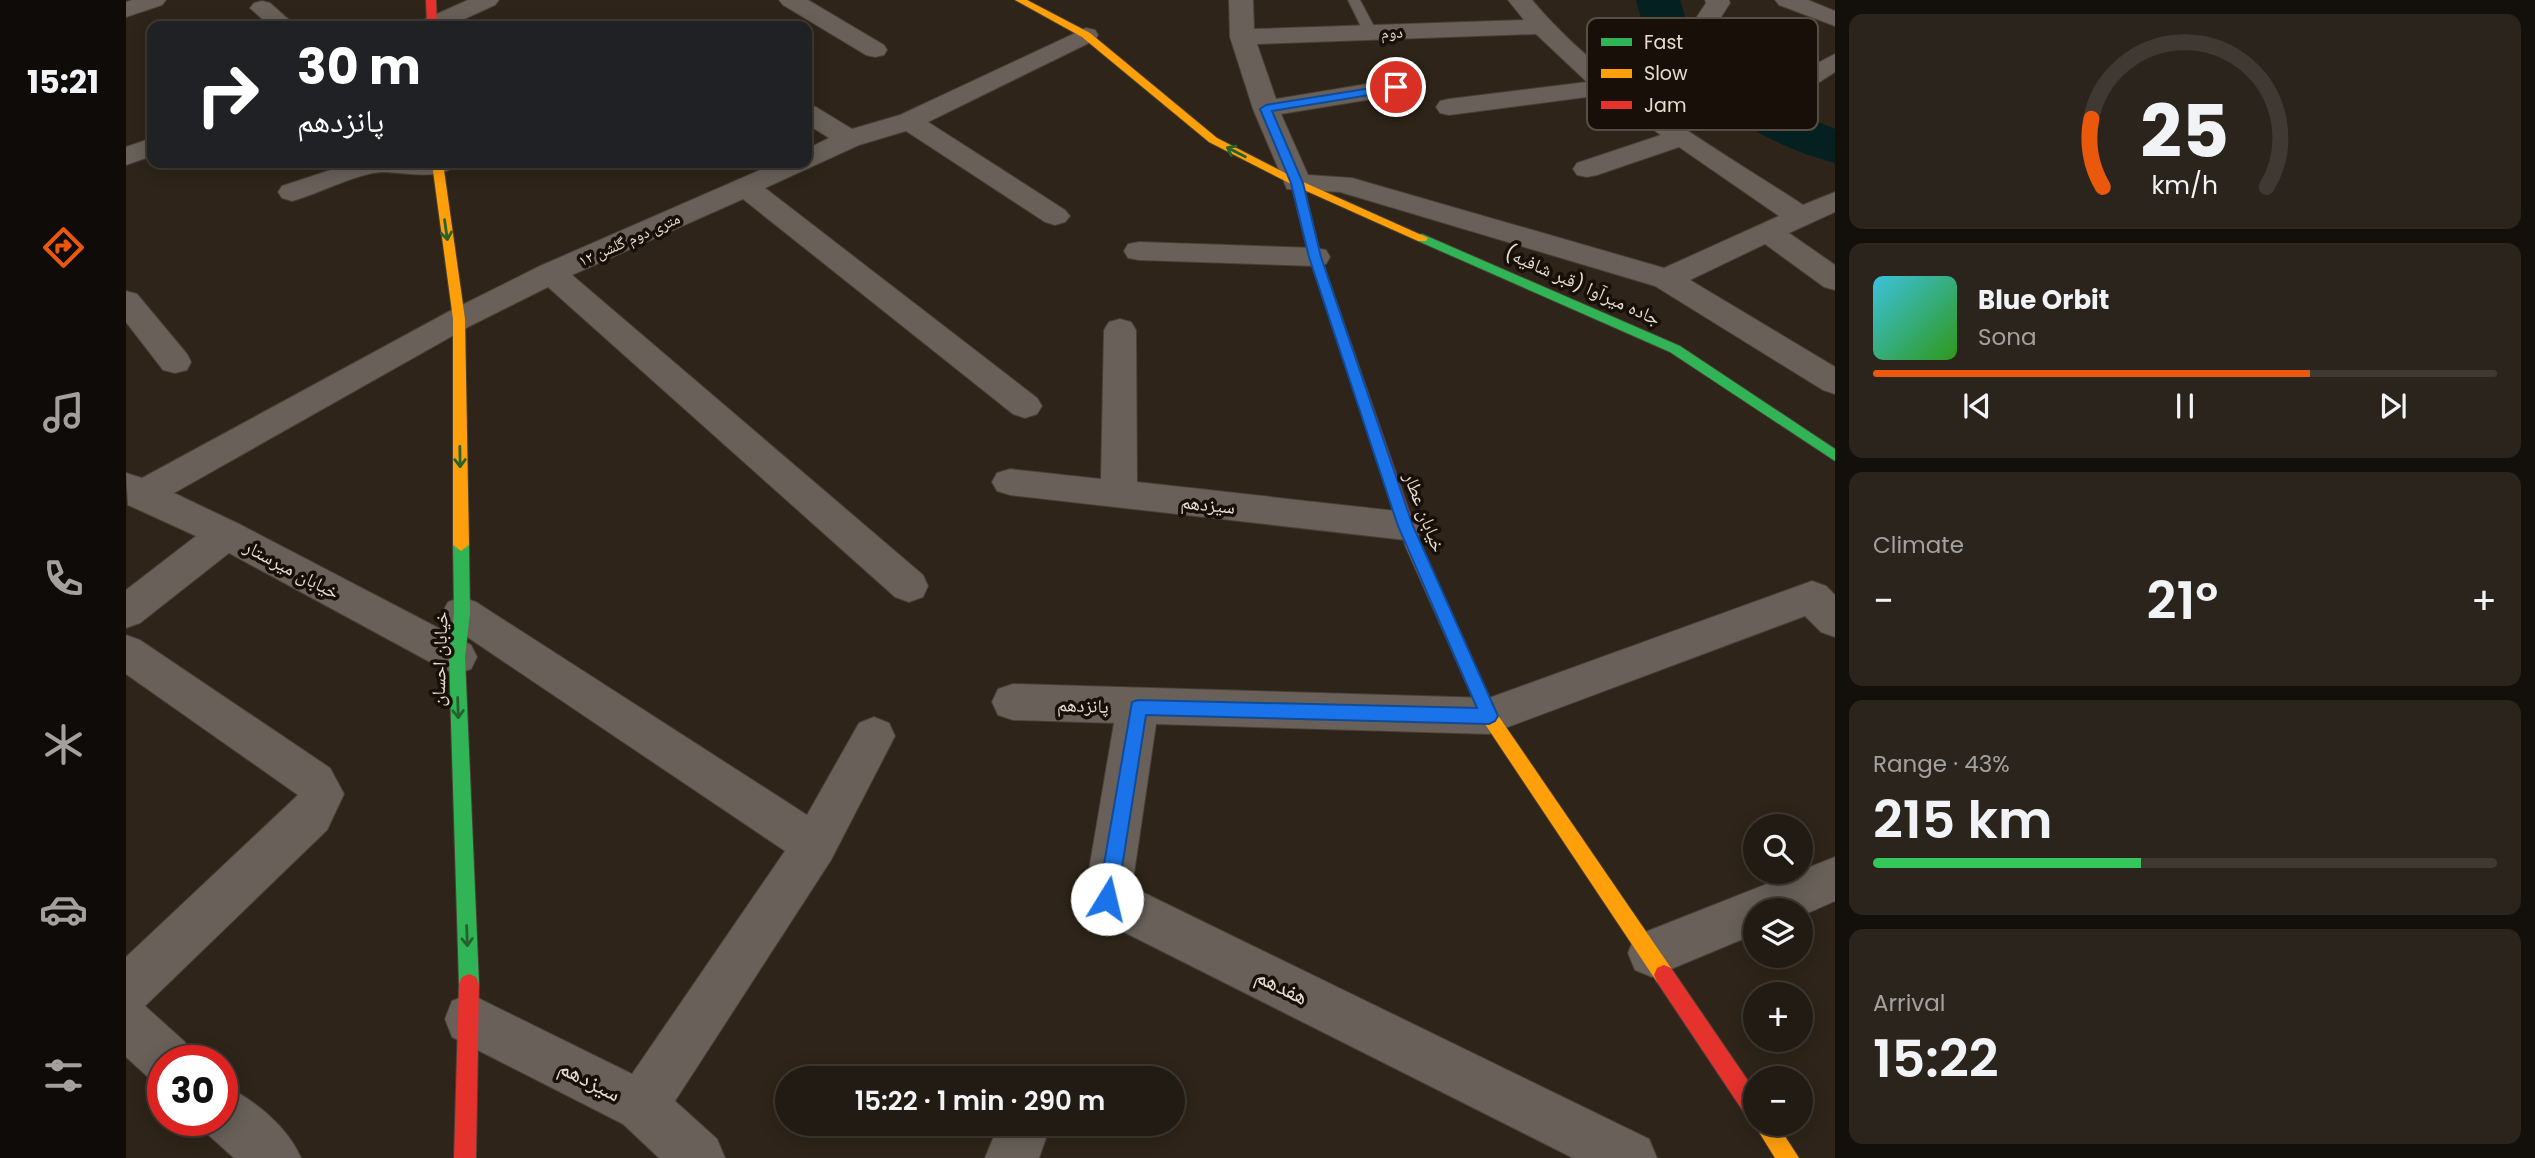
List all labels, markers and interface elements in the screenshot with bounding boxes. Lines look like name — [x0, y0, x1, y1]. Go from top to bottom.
legend — [1587, 18, 1818, 130]
street label: دوم — [1381, 21, 1403, 44]
text: Fast — [1644, 29, 1683, 56]
text: 30 m — [297, 33, 421, 101]
icon: right — [182, 49, 273, 140]
pin — [1366, 57, 1426, 117]
text: 15:21 — [27, 59, 99, 104]
text: Slow — [1644, 60, 1688, 87]
icon: arrive — [1377, 68, 1415, 106]
text: 25 — [2141, 82, 2229, 183]
text: Jam — [1644, 92, 1686, 119]
text: پانزدهم — [297, 98, 384, 143]
one-way arrow — [1226, 145, 1247, 158]
text: km/h — [2152, 168, 2218, 203]
street label: ۱۲ متری دوم گلشن — [575, 207, 684, 272]
one-way arrow — [440, 218, 453, 241]
icon: directions — [39, 223, 88, 272]
street label: جاده میرآوا (قبر شافیه) — [1501, 239, 1665, 332]
text: Blue Orbit — [1978, 282, 2109, 318]
text: Sona — [1978, 321, 2037, 353]
icon: previous — [1958, 387, 1996, 425]
icon: pause — [2166, 387, 2204, 425]
icon: next — [2374, 387, 2412, 425]
icon: music — [39, 388, 88, 437]
one-way arrow — [454, 445, 467, 468]
street label: خیابان عطار — [1397, 467, 1452, 556]
street label: سیزدهم — [1179, 488, 1236, 521]
text: Climate — [1873, 529, 1964, 561]
street label: خیابان میرستار — [238, 532, 344, 606]
icon: phone — [39, 554, 88, 603]
text: 21° — [2147, 564, 2218, 637]
text: − — [1873, 574, 1894, 627]
text: + — [2471, 574, 2497, 627]
street label: خیابان احسان — [424, 611, 455, 707]
street label: پانزدهم — [1057, 691, 1109, 720]
one-way arrow — [452, 697, 465, 720]
icon: climate — [39, 720, 88, 769]
text: Range · 43% — [1873, 748, 2010, 780]
text: 215 km — [1873, 783, 2052, 856]
map controls — [1743, 814, 1813, 1136]
button: search — [1743, 814, 1813, 884]
position arrow — [1070, 862, 1144, 936]
icon: car — [39, 885, 88, 934]
button: layers — [1743, 898, 1813, 968]
one-way arrow — [460, 924, 473, 947]
street label: هفدهم — [1250, 959, 1314, 1013]
button: + — [1743, 982, 1813, 1052]
text: Arrival — [1873, 987, 1945, 1019]
text: 15:22 — [1873, 1022, 1999, 1095]
speed limit sign: 30 — [147, 1045, 238, 1136]
icon: filters — [39, 1051, 88, 1100]
street label: سیزدهم — [553, 1051, 627, 1109]
button: − — [1743, 1066, 1813, 1136]
text: 15:22 · 1 min · 290 m — [855, 1083, 1105, 1119]

